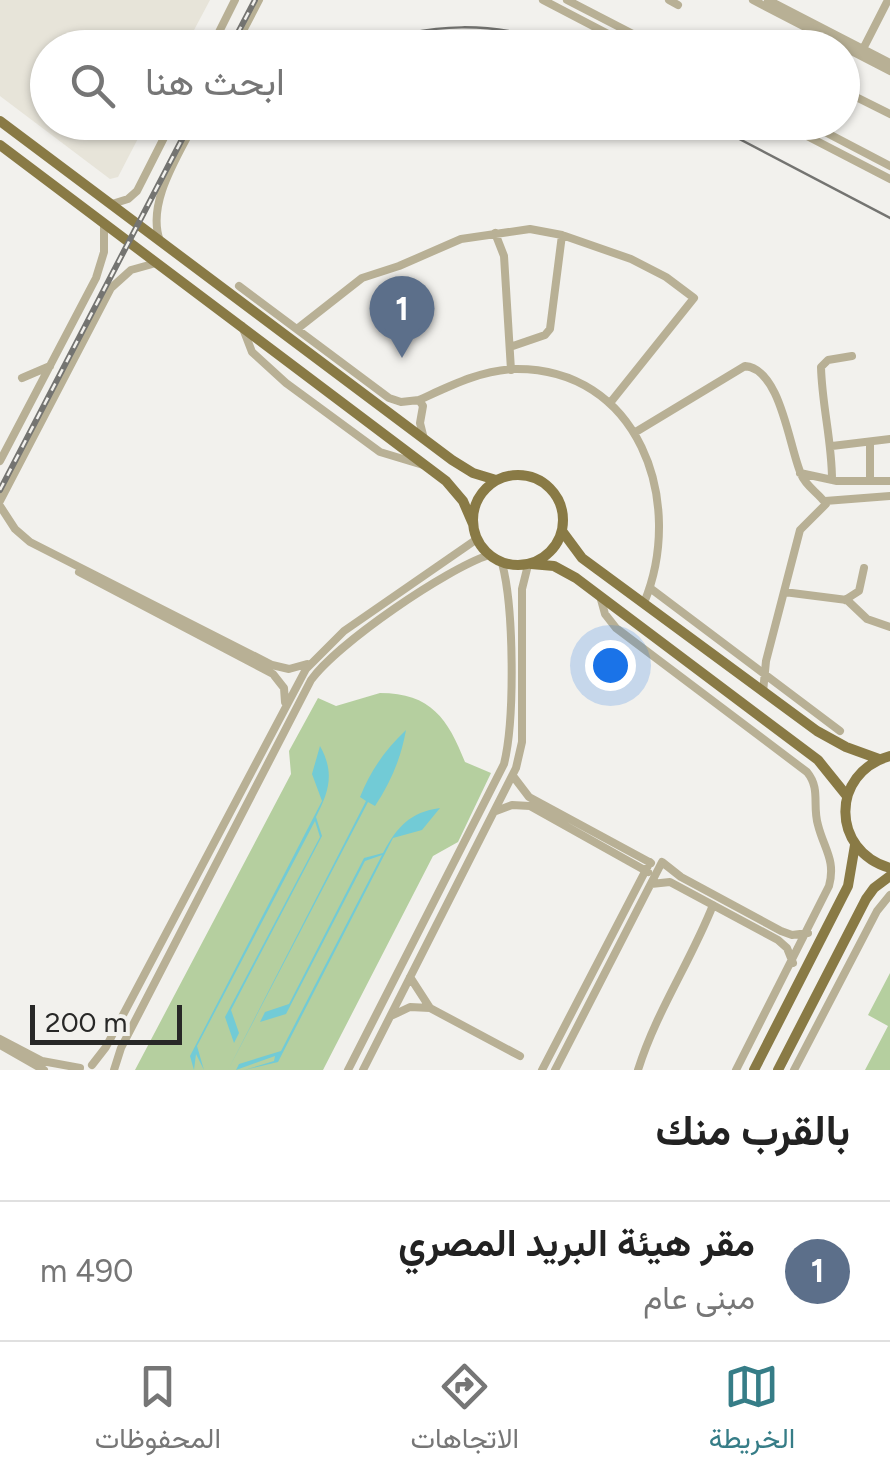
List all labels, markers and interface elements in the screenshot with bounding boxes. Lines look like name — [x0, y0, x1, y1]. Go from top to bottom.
search box — [30, 30, 860, 140]
icon: search — [65, 58, 120, 113]
text: ابحث هنا — [145, 59, 285, 105]
pin: 1 — [370, 276, 434, 358]
your location — [585, 640, 636, 691]
scale bar — [30, 1000, 182, 1044]
text: 200 m — [45, 1005, 127, 1039]
text: بالقرب منك — [656, 1105, 850, 1156]
text: مقر هيئة البريد المصري — [398, 1220, 755, 1266]
text: 490 m — [40, 1252, 134, 1290]
text: 1 — [811, 1252, 824, 1290]
text: مبنى عام — [643, 1279, 755, 1317]
tab: المحفوظات — [95, 1359, 221, 1463]
tab: الاتجاهات — [410, 1359, 519, 1463]
tab: الخريطة — [709, 1359, 795, 1463]

